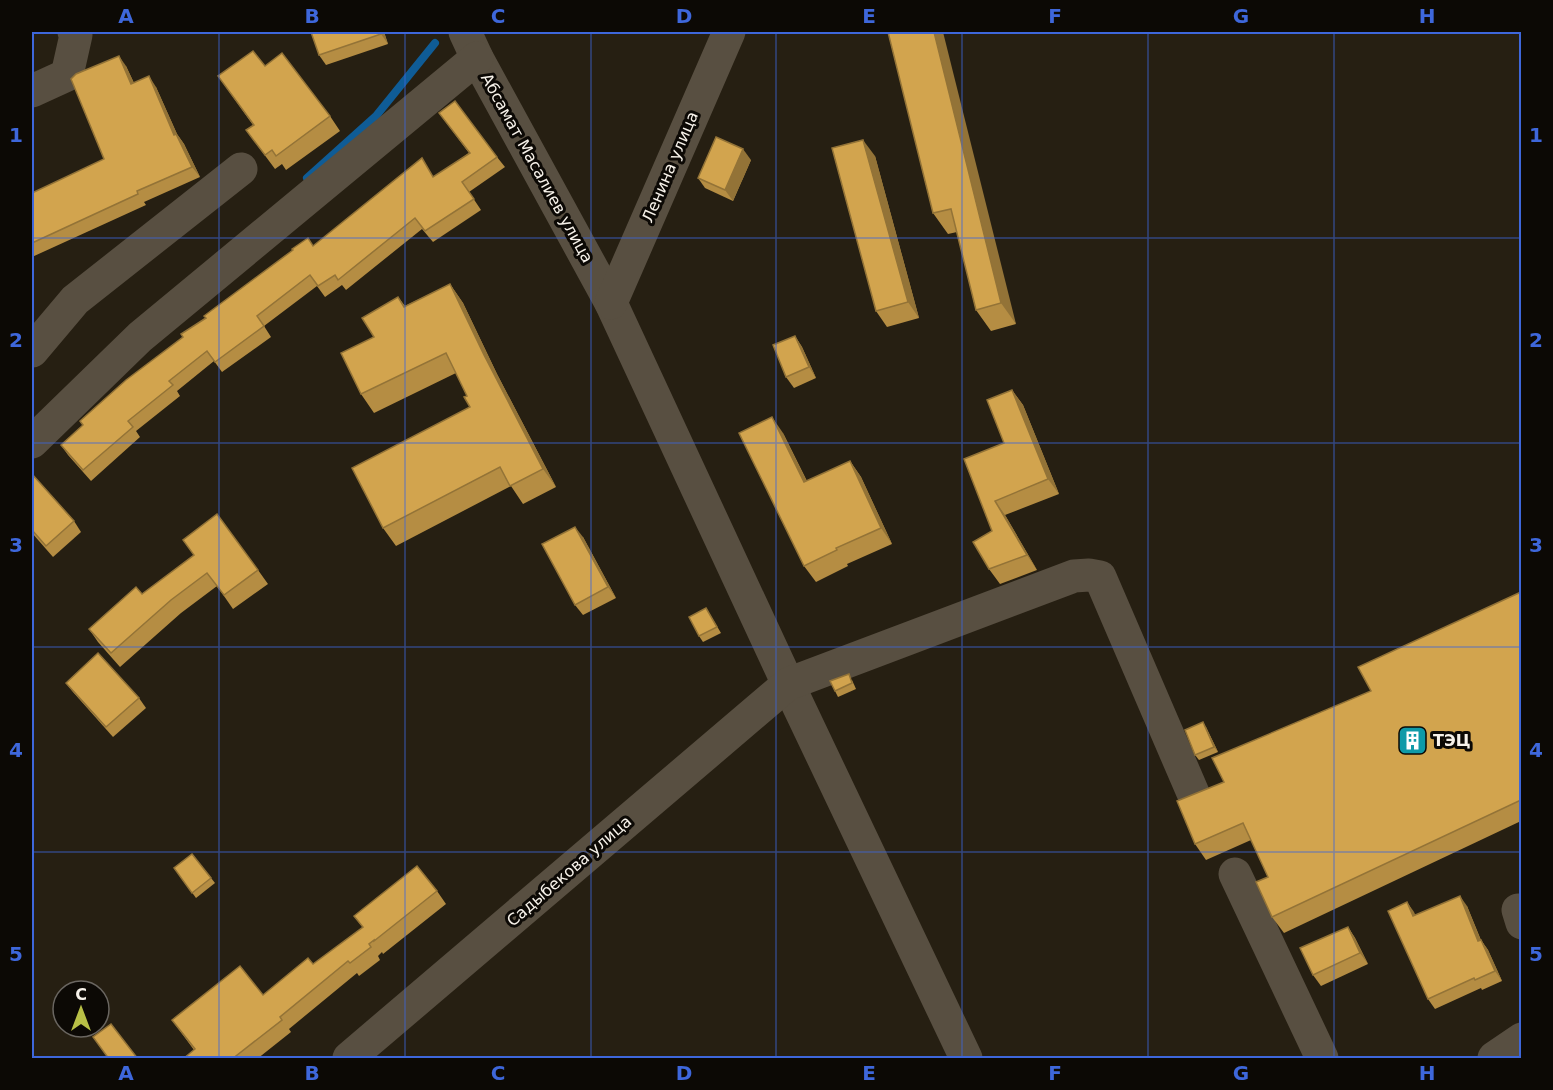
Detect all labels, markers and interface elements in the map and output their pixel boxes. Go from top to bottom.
text: A [118,4,134,28]
text: B [304,4,320,28]
text: C [491,4,505,28]
text: D [676,4,692,28]
text: E [862,4,876,28]
text: F [1048,4,1062,28]
text: G [1233,4,1249,28]
text: H [1419,4,1435,28]
street label: Абсамат Масалиев улица [477,70,597,266]
street label: Ленина улица [638,109,702,225]
text: 1 [9,123,23,147]
text: 1 [1529,123,1543,147]
text: 2 [9,328,23,352]
text: 2 [1529,328,1543,352]
text: 3 [9,533,23,557]
text: 3 [1529,533,1543,557]
building icon: ТЭЦ [1396,724,1428,756]
place label: ТЭЦ [1433,731,1471,750]
text: 4 [9,738,23,762]
text: 4 [1529,738,1543,762]
street label: Садыбекова улица [503,812,635,930]
text: 5 [9,942,23,966]
text: 5 [1529,942,1543,966]
north arrow [51,979,111,1039]
text: С [75,985,87,1004]
text: A [118,1061,134,1085]
text: B [304,1061,320,1085]
text: C [491,1061,505,1085]
text: D [676,1061,692,1085]
text: E [862,1061,876,1085]
text: F [1048,1061,1062,1085]
text: G [1233,1061,1249,1085]
text: H [1419,1061,1435,1085]

